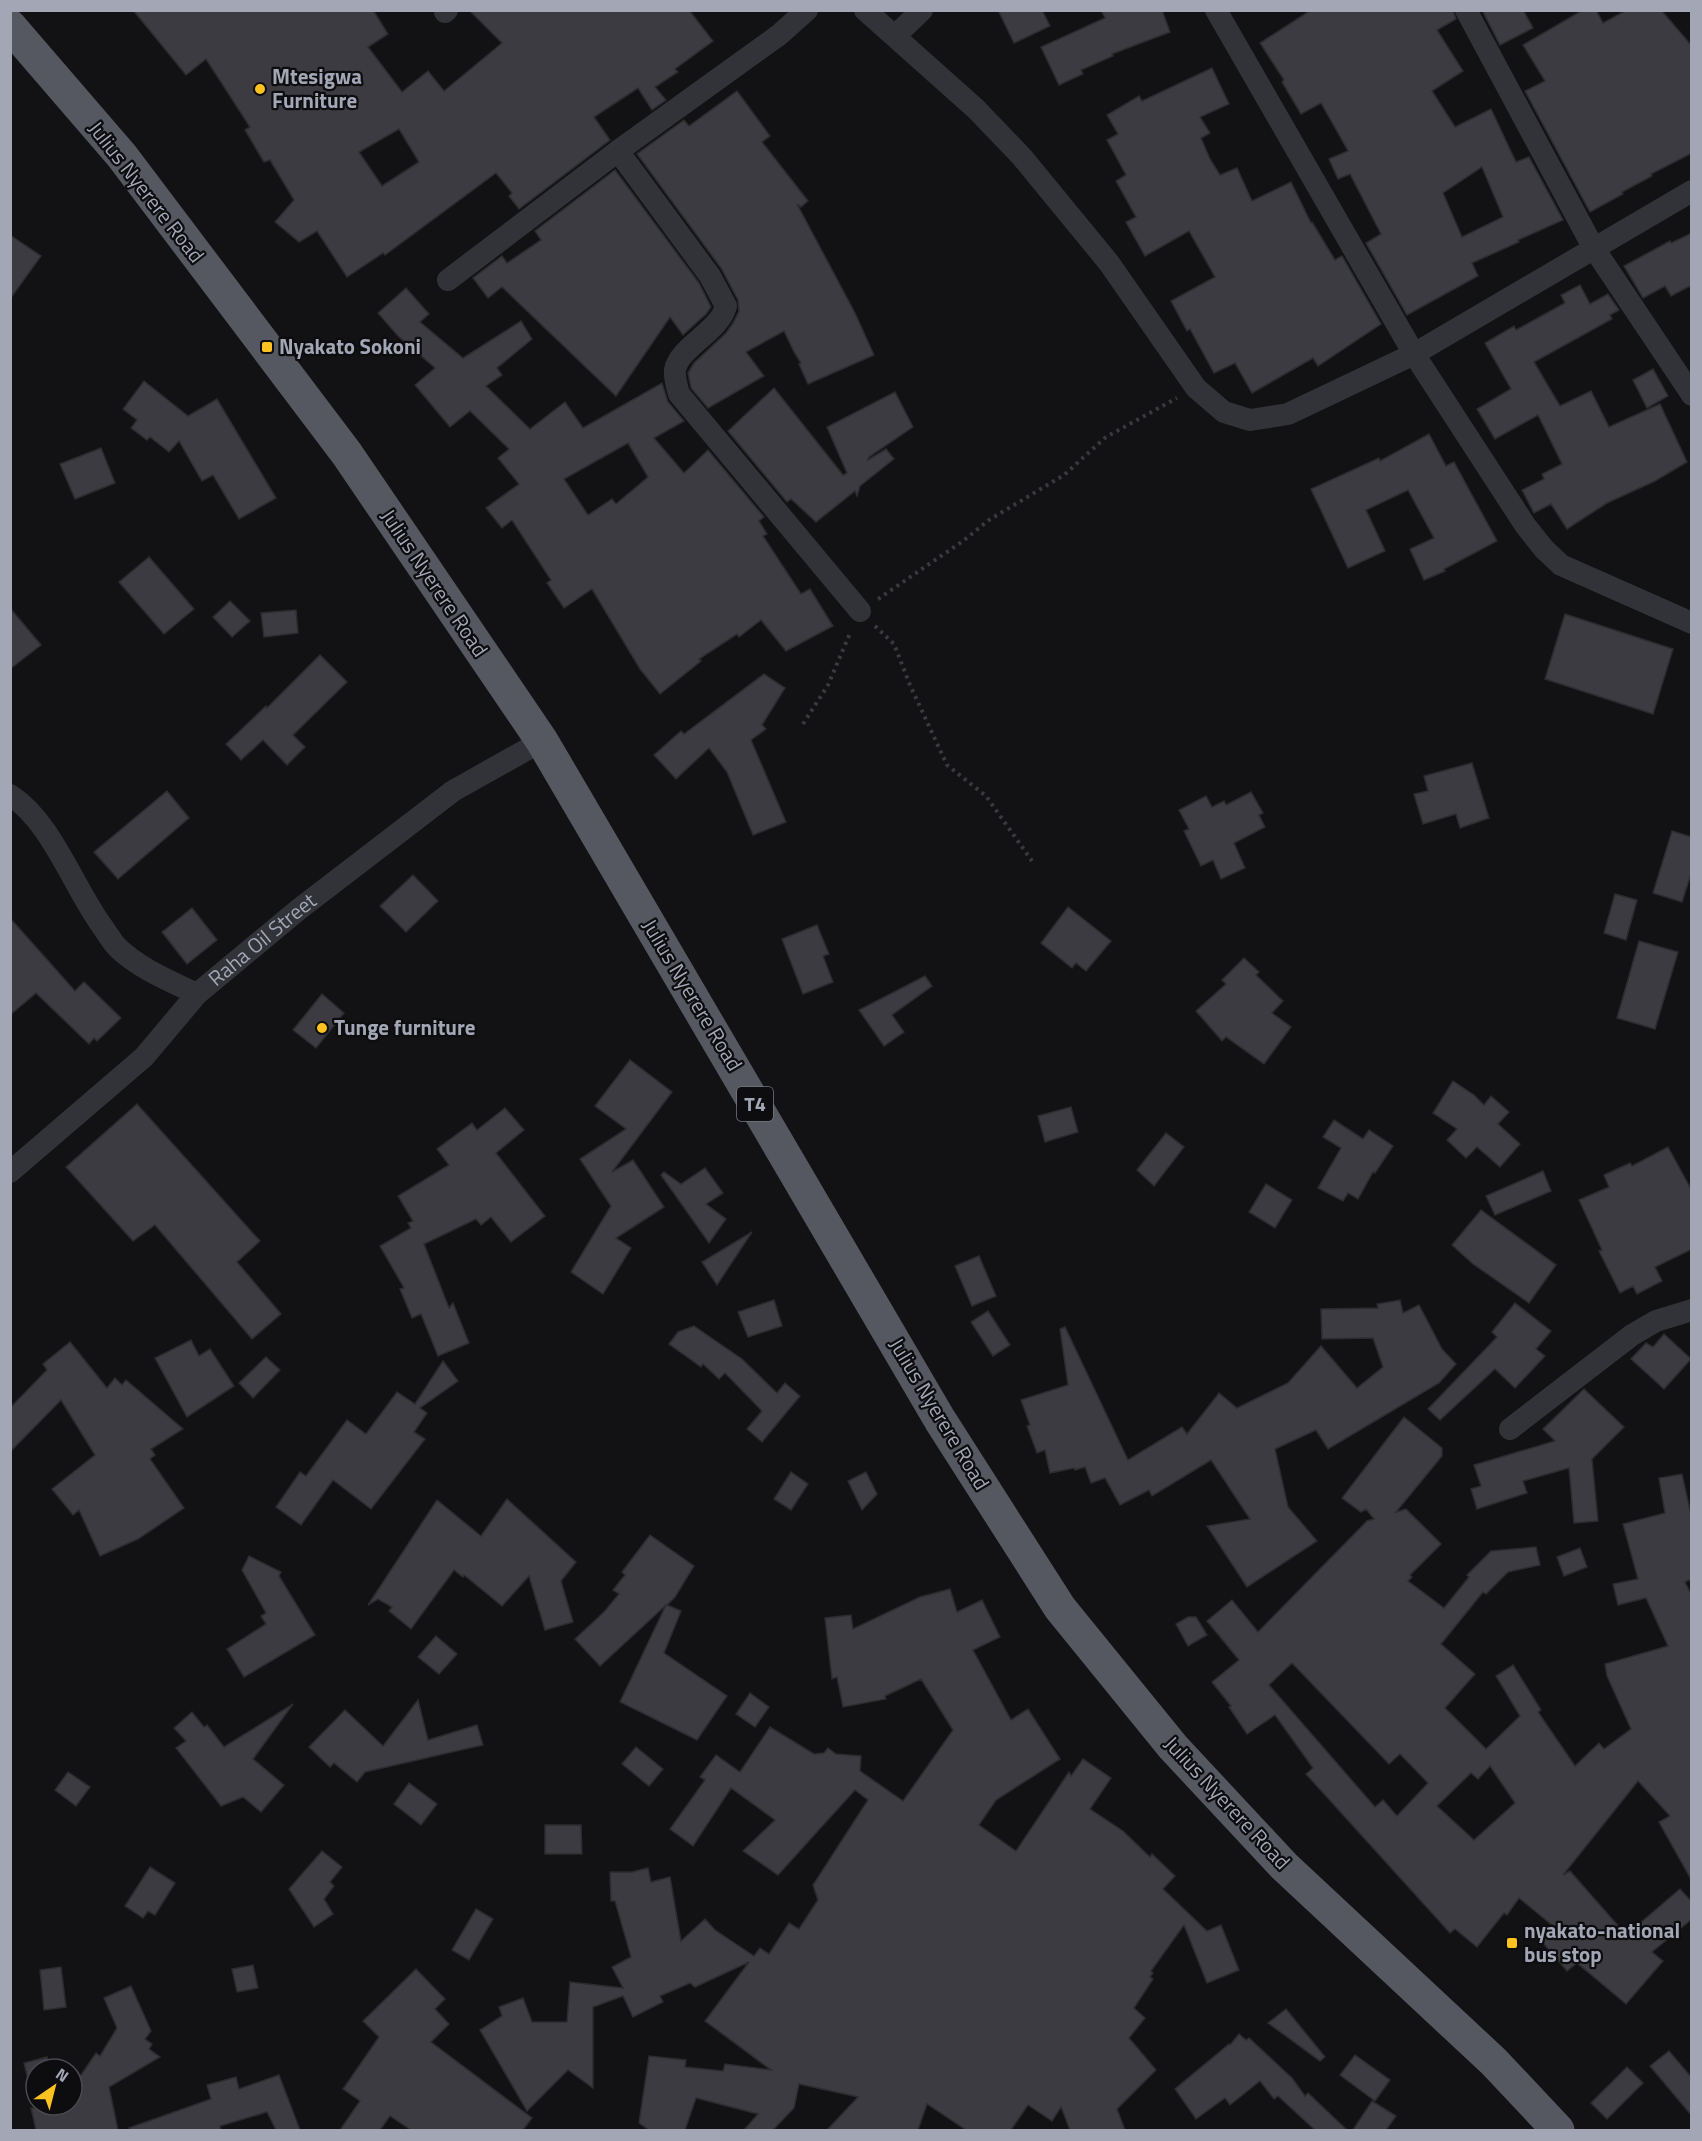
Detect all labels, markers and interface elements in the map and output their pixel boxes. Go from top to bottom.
place label: Mtesigwa Furniture [272,60,362,116]
marker: Mtesigwa Furniture [253,82,267,96]
street label: Julius Nyerere Road [81,114,212,269]
place label: Nyakato Sokoni [279,330,421,362]
marker: Nyakato Sokoni [260,340,274,354]
street label: Julius Nyerere Road [373,502,496,663]
street label: Raha Oil Street [201,884,323,993]
street label: Julius Nyerere Road [635,912,751,1077]
place label: Tunge furniture [334,1011,475,1043]
marker: Tunge furniture [315,1021,329,1035]
road number: T4 [737,1087,773,1121]
street label: Julius Nyerere Road [882,1331,998,1496]
street label: Julius Nyerere Road [1157,1728,1298,1876]
place label: nyakato-national bus stop [1524,1914,1680,1970]
marker: nyakato-national bus stop [1505,1936,1519,1950]
north arrow [24,2057,84,2117]
text: N [51,2062,74,2088]

